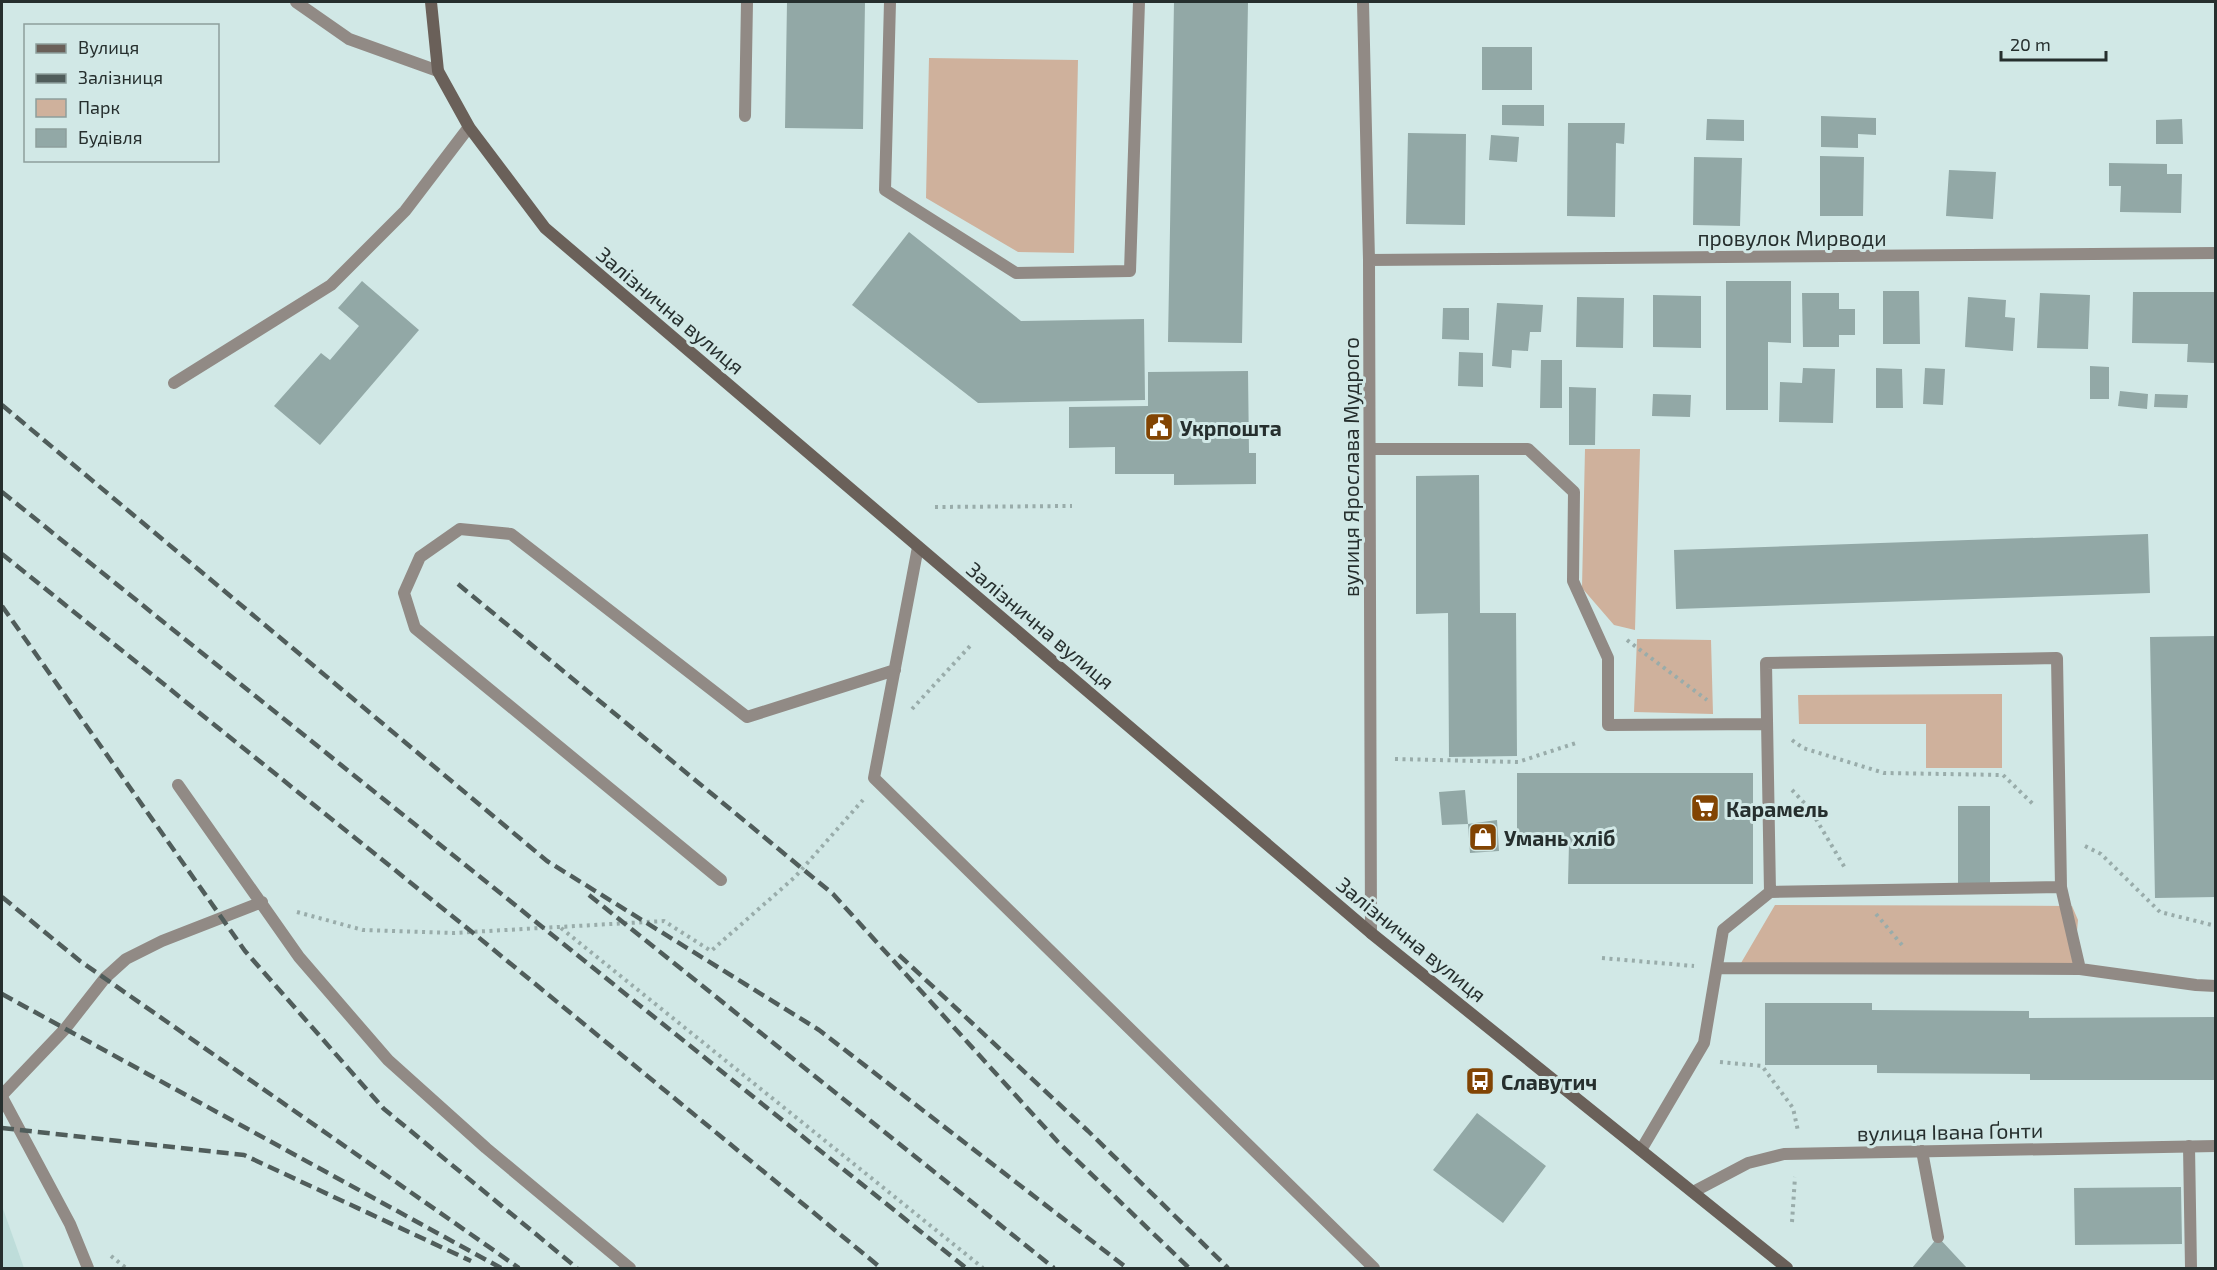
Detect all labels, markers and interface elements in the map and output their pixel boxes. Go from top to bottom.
legend [24,24,219,162]
scale bar [2001,24,2106,62]
text: 20 m [2010,33,2051,55]
text: Вулиця [78,36,139,58]
text: Залізниця [78,66,163,88]
text: Парк [78,96,120,118]
text: Будівля [78,126,142,148]
street label: провулок Мирводи [1698,225,1886,251]
street label: Залізнична вулиця [592,241,750,380]
street label: вулиця Ярослава Мудрого [1338,337,1364,597]
public building icon: Укрпошта [1143,411,1175,443]
place label: Укрпошта [1180,415,1282,440]
street label: Залізнична вулиця [962,556,1120,695]
supermarket icon: Карамель [1689,792,1721,824]
place label: Карамель [1726,796,1828,821]
shop icon: Умань хліб [1467,821,1499,853]
place label: Умань хліб [1504,825,1616,850]
street label: Залізнична вулиця [1332,871,1492,1008]
bus stop icon: Славутич [1464,1065,1496,1097]
place label: Славутич [1501,1069,1597,1094]
street label: вулиця Івана Ґонти [1857,1117,2043,1146]

